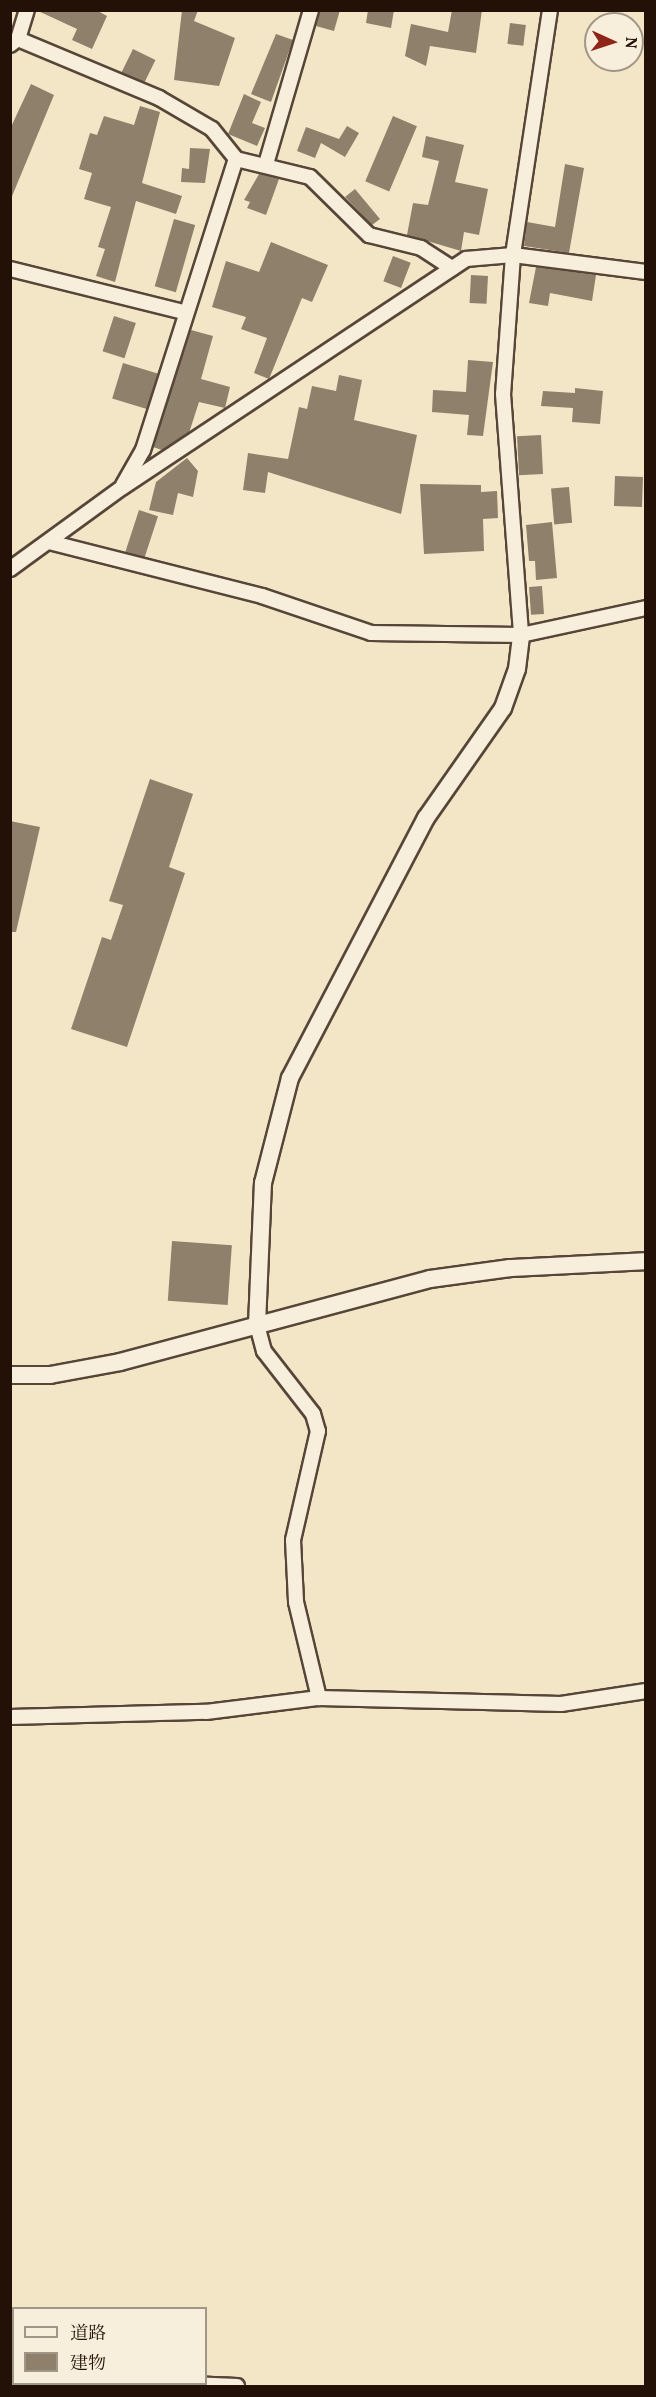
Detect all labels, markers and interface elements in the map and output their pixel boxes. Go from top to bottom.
north arrow [584,12,644,72]
text: N [619,36,641,49]
legend [12,2307,207,2385]
text: 道路 [70,2322,106,2347]
text: 建物 [70,2352,106,2377]

